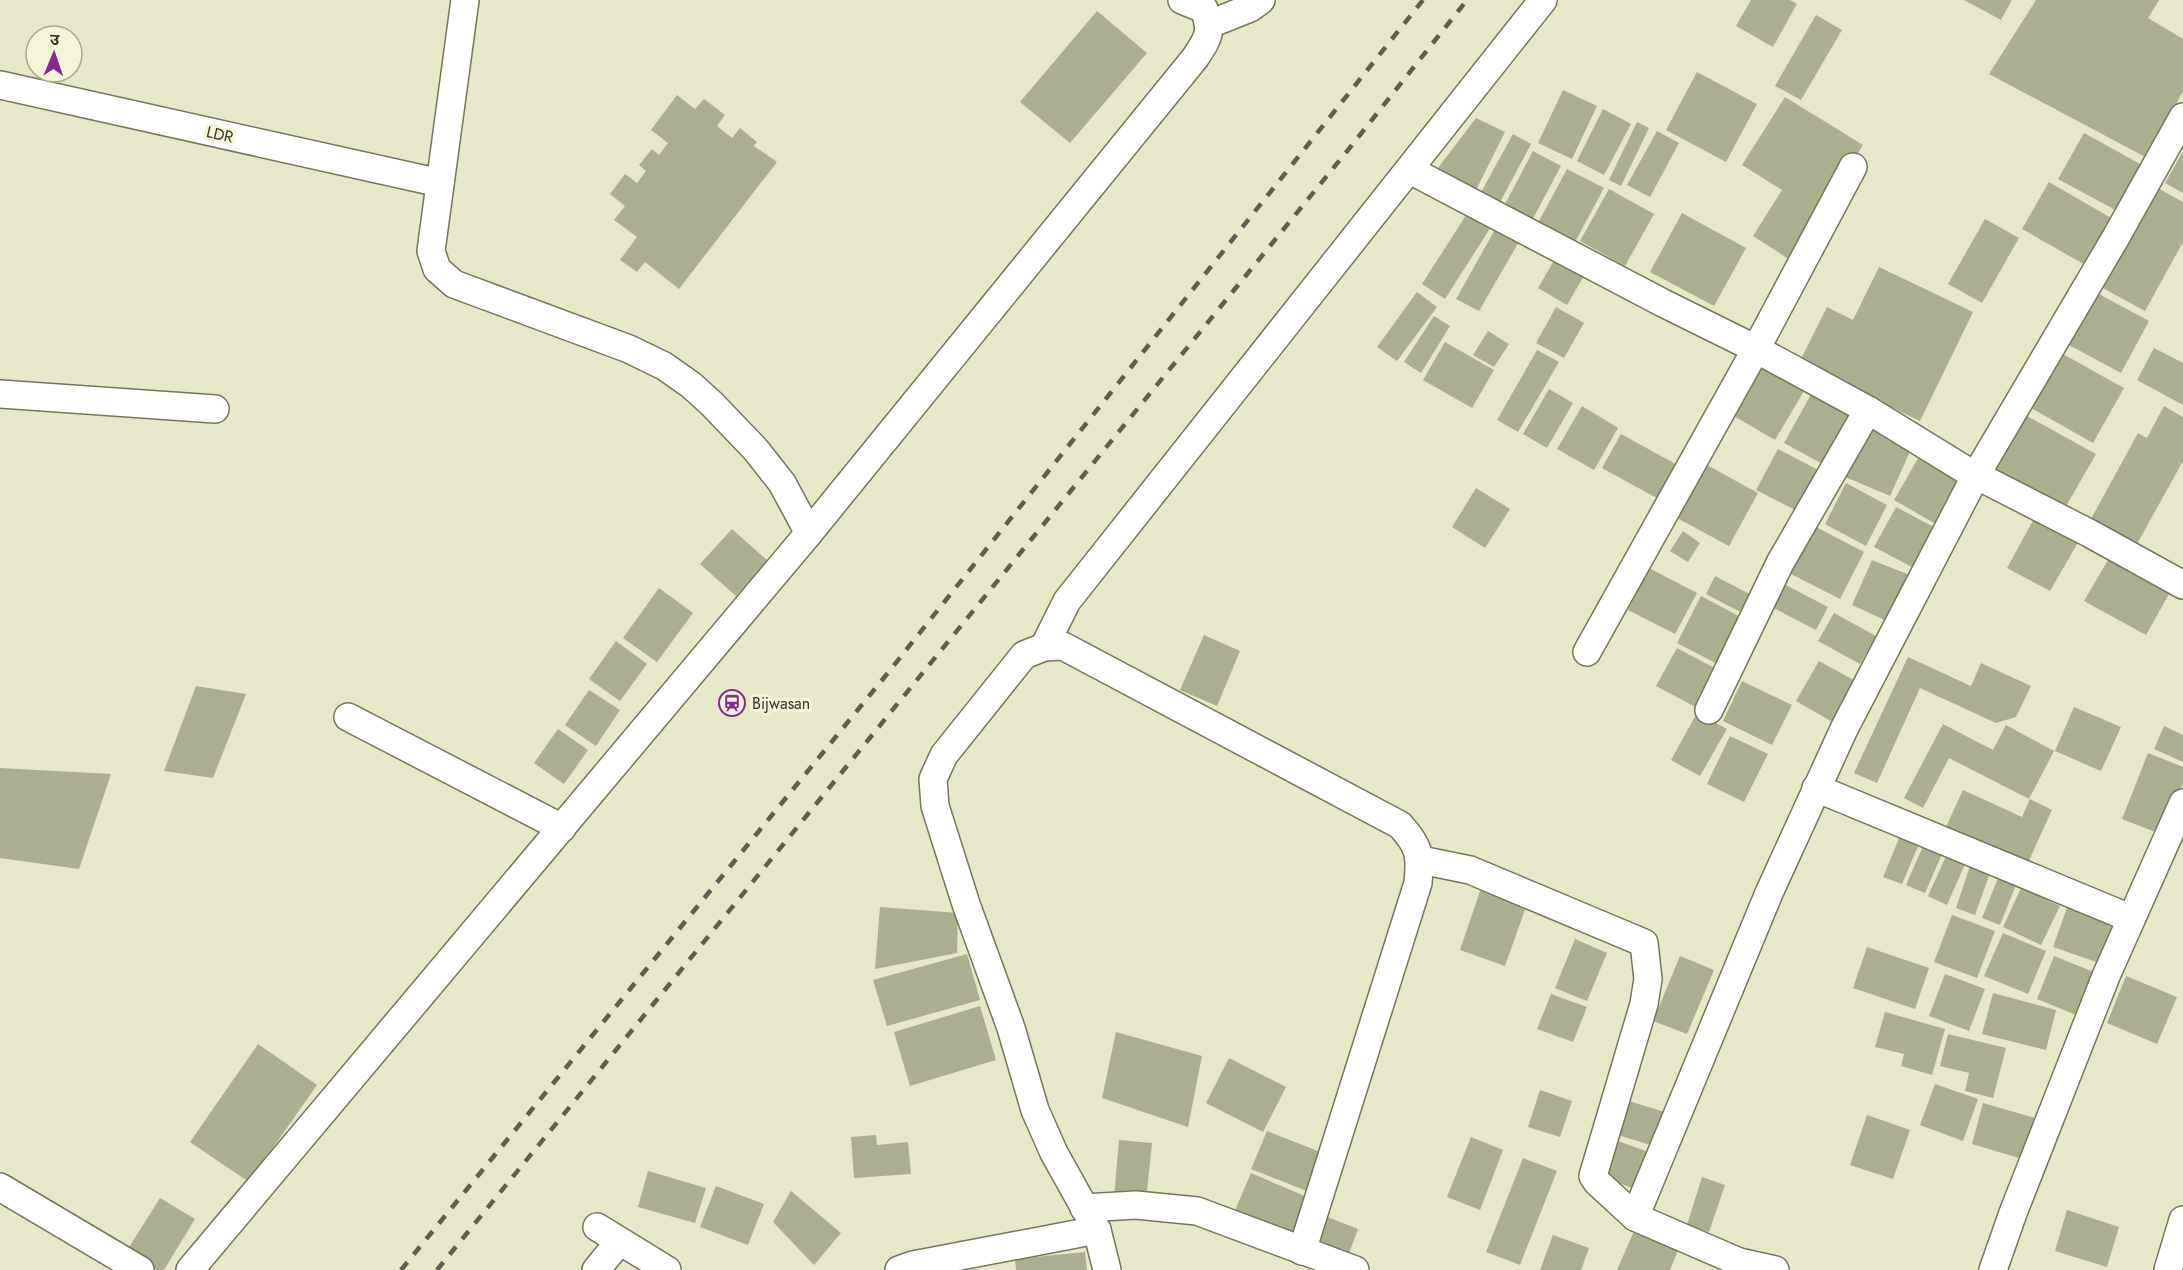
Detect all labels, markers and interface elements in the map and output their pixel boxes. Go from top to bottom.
north arrow [24,24,84,84]
text: उ [49,28,60,51]
street label: LDR [204,120,236,149]
station icon: Bijwasan [717,688,747,718]
place label: Bijwasan [752,692,810,715]

